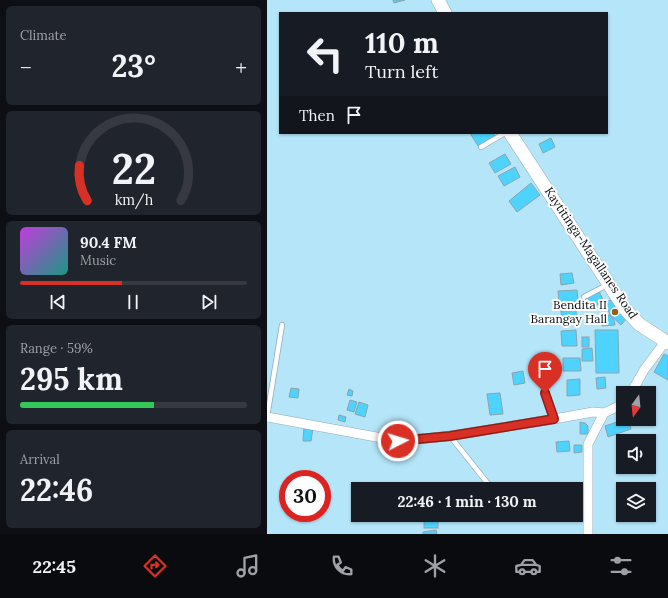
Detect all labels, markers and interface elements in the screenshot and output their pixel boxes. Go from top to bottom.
text: 110 m [365,25,439,61]
text: Climate [20,27,67,44]
icon: left [299,28,351,80]
text: 23° [111,47,156,85]
text: − [20,53,32,81]
text: + [235,53,247,81]
text: Turn left [365,60,438,83]
icon: arrive [343,104,365,126]
text: Then [299,106,335,125]
text: 22 [111,141,156,194]
street label: Kaytitinga-Magallanes Road [542,184,641,321]
text: km/h [114,190,153,209]
text: 90.4 FM [80,233,137,252]
text: Music [80,252,116,269]
icon: previous [47,291,69,313]
icon: pause [122,291,144,313]
icon: next [198,291,220,313]
place label: Bendita II Barangay Hall [531,297,607,326]
marker: Bendita II Barangay Hall [610,307,620,317]
text: Range · 59% [20,340,93,357]
pin [528,352,562,393]
icon: arrive [534,358,556,380]
text: 295 km [20,360,123,398]
north arrow [616,386,656,426]
map controls [616,386,656,522]
position arrow [377,420,419,462]
button: sound [616,434,656,474]
text: Arrival [20,451,60,468]
speed limit sign: 30 [279,470,331,522]
text: 22:46 [20,471,93,509]
button: layers [616,482,656,522]
text: 22:46 · 1 min · 130 m [397,492,537,511]
icon: directions [141,552,169,580]
icon: music [234,552,262,580]
icon: phone [328,552,356,580]
icon: climate [421,552,449,580]
icon: car [514,552,542,580]
icon: filters [607,552,635,580]
text: 22:45 [33,555,76,578]

